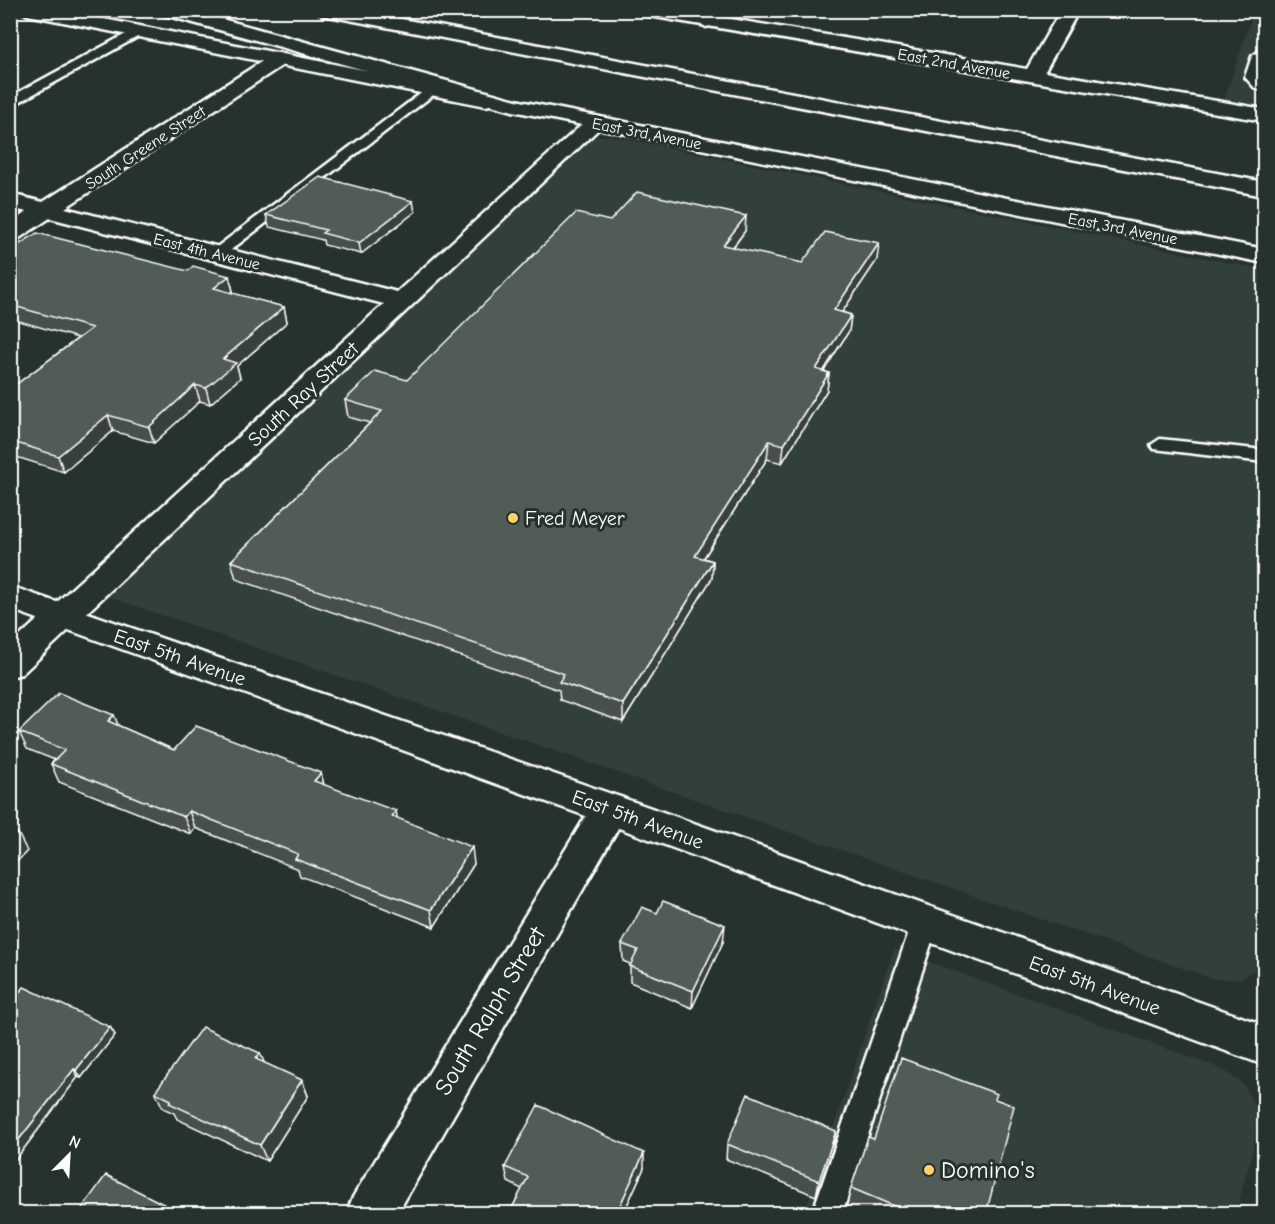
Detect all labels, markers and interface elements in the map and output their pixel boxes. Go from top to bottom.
street label: East 2nd Avenue [896,45,1012,83]
street label: South Greene Street [82,102,209,193]
street label: East 3rd Avenue [591,115,703,153]
street label: East 3rd Avenue [1067,210,1179,248]
street label: East 4th Avenue [151,230,262,274]
street label: South Ray Street [243,336,364,451]
place label: Fred Meyer [525,507,625,530]
marker: Fred Meyer [506,511,520,525]
street label: East 5th Avenue [111,624,249,691]
street label: East 5th Avenue [569,785,707,854]
street label: South Ralph Street [429,921,552,1100]
street label: East 5th Avenue [1026,951,1164,1020]
north arrow [39,1125,99,1185]
text: N [66,1132,83,1153]
place label: Domino's [941,1156,1035,1184]
marker: Domino's [922,1163,936,1177]

